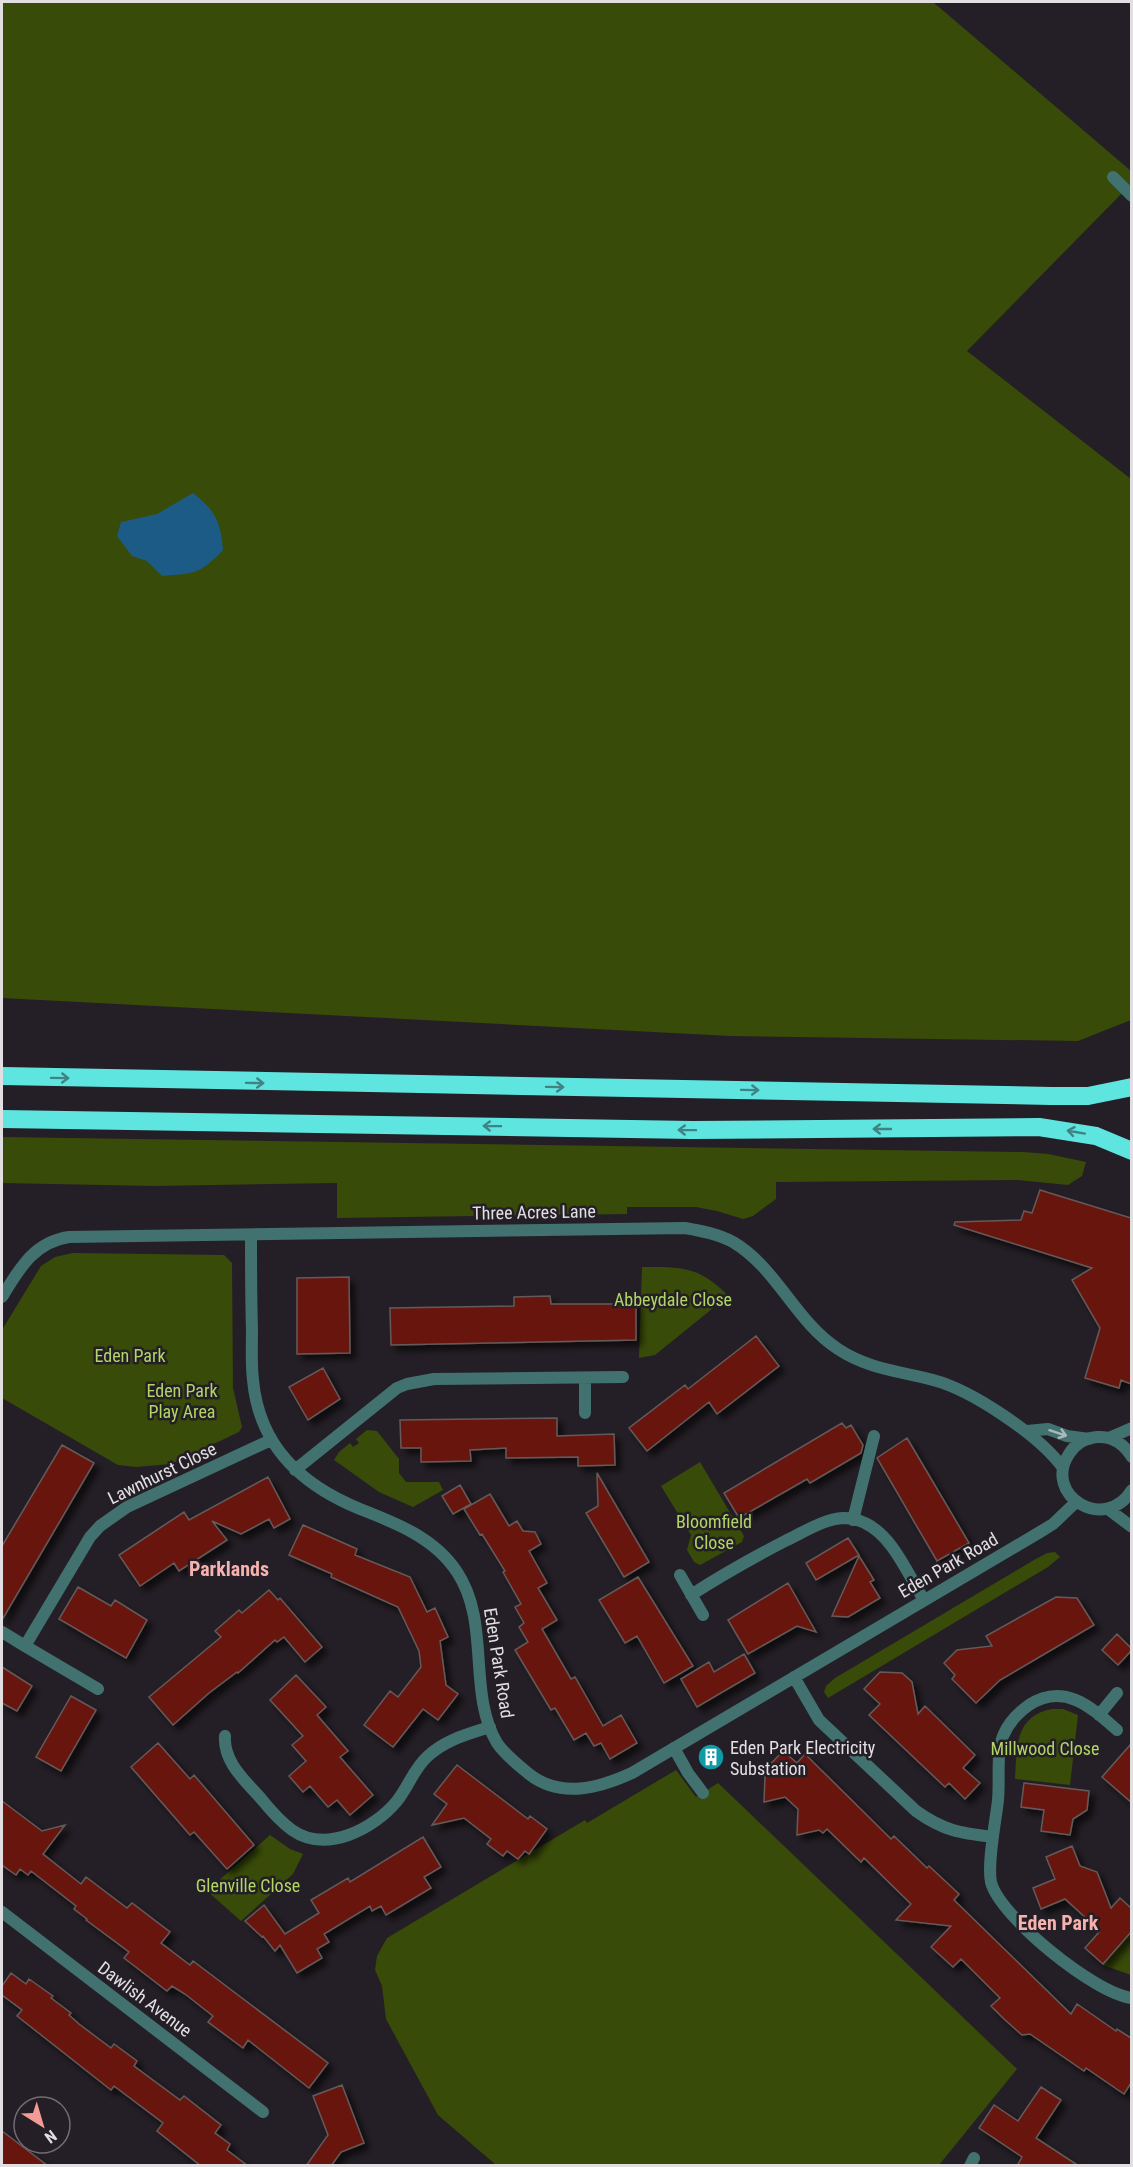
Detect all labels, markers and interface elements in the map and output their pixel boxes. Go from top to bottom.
one-way arrow [49,1072,69,1084]
one-way arrow [244,1077,264,1089]
one-way arrow [544,1081,564,1092]
one-way arrow [739,1084,759,1096]
one-way arrow [482,1120,502,1132]
one-way arrow [872,1123,892,1135]
one-way arrow [677,1124,697,1136]
one-way arrow [1067,1126,1087,1137]
street label: Three Acres Lane [472,1200,596,1224]
park label: Abbeydale Close [614,1289,732,1310]
park label: Eden Park [94,1345,166,1366]
park label: Eden Park Play Area [146,1380,218,1422]
one-way arrow [1048,1428,1067,1439]
street label: Lawnhurst Close [104,1438,220,1508]
park label: Bloomfield Close [676,1511,752,1553]
street label: Eden Park Road [895,1528,1001,1602]
district label: Parklands [189,1557,269,1581]
street label: Eden Park Road [480,1606,518,1720]
place label: Eden Park Electricity Substation [730,1737,876,1779]
park label: Millwood Close [991,1738,1099,1759]
building icon: Eden Park Electricity Substation [696,1742,726,1772]
park label: Glenville Close [196,1875,300,1896]
district label: Eden Park [1018,1911,1099,1935]
street label: Dawlish Avenue [94,1957,196,2041]
north arrow [12,2095,72,2155]
text: N [41,2126,60,2147]

